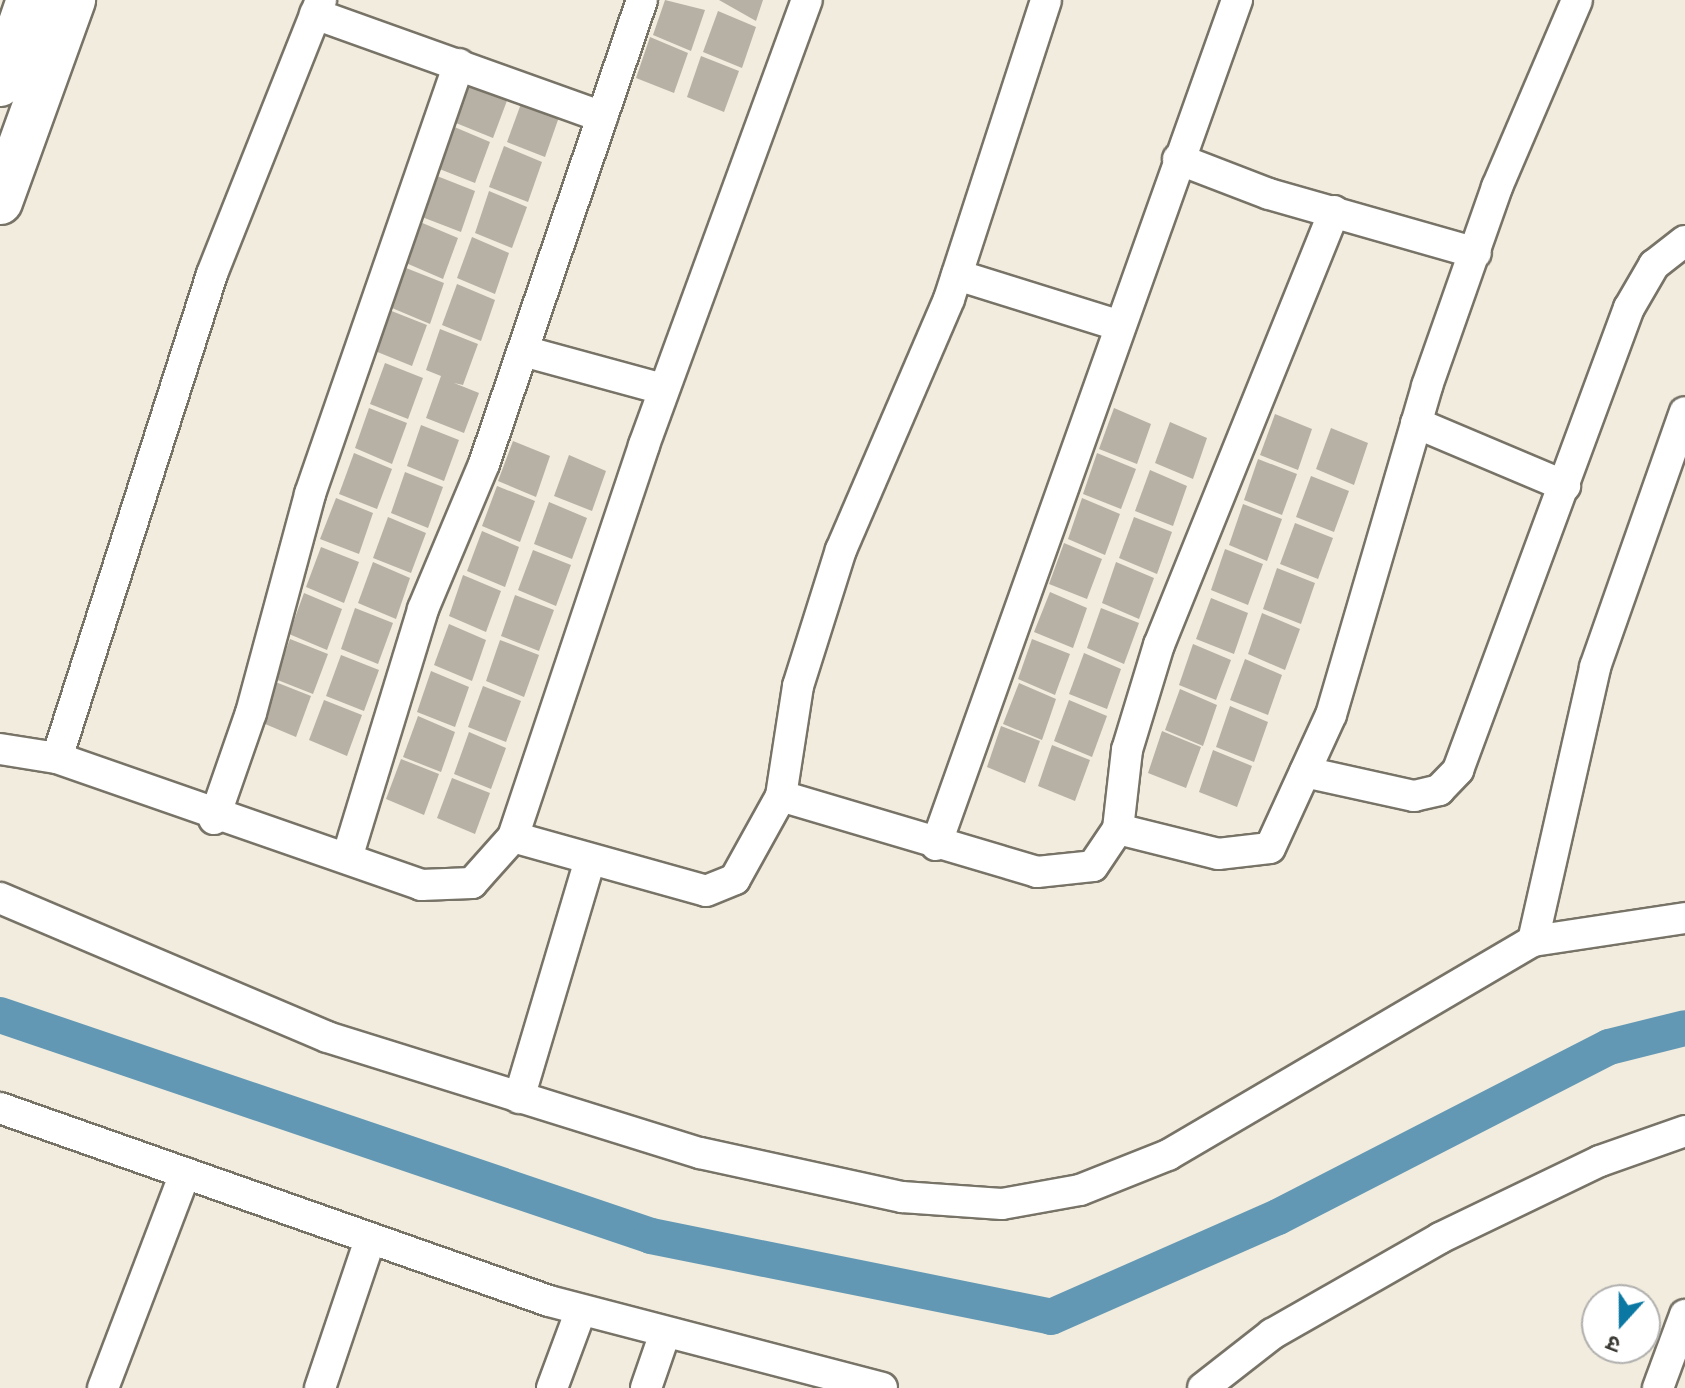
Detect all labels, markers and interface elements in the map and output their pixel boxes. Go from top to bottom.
north arrow [1581,1284,1661,1364]
text: उ [1602,1330,1624,1360]

